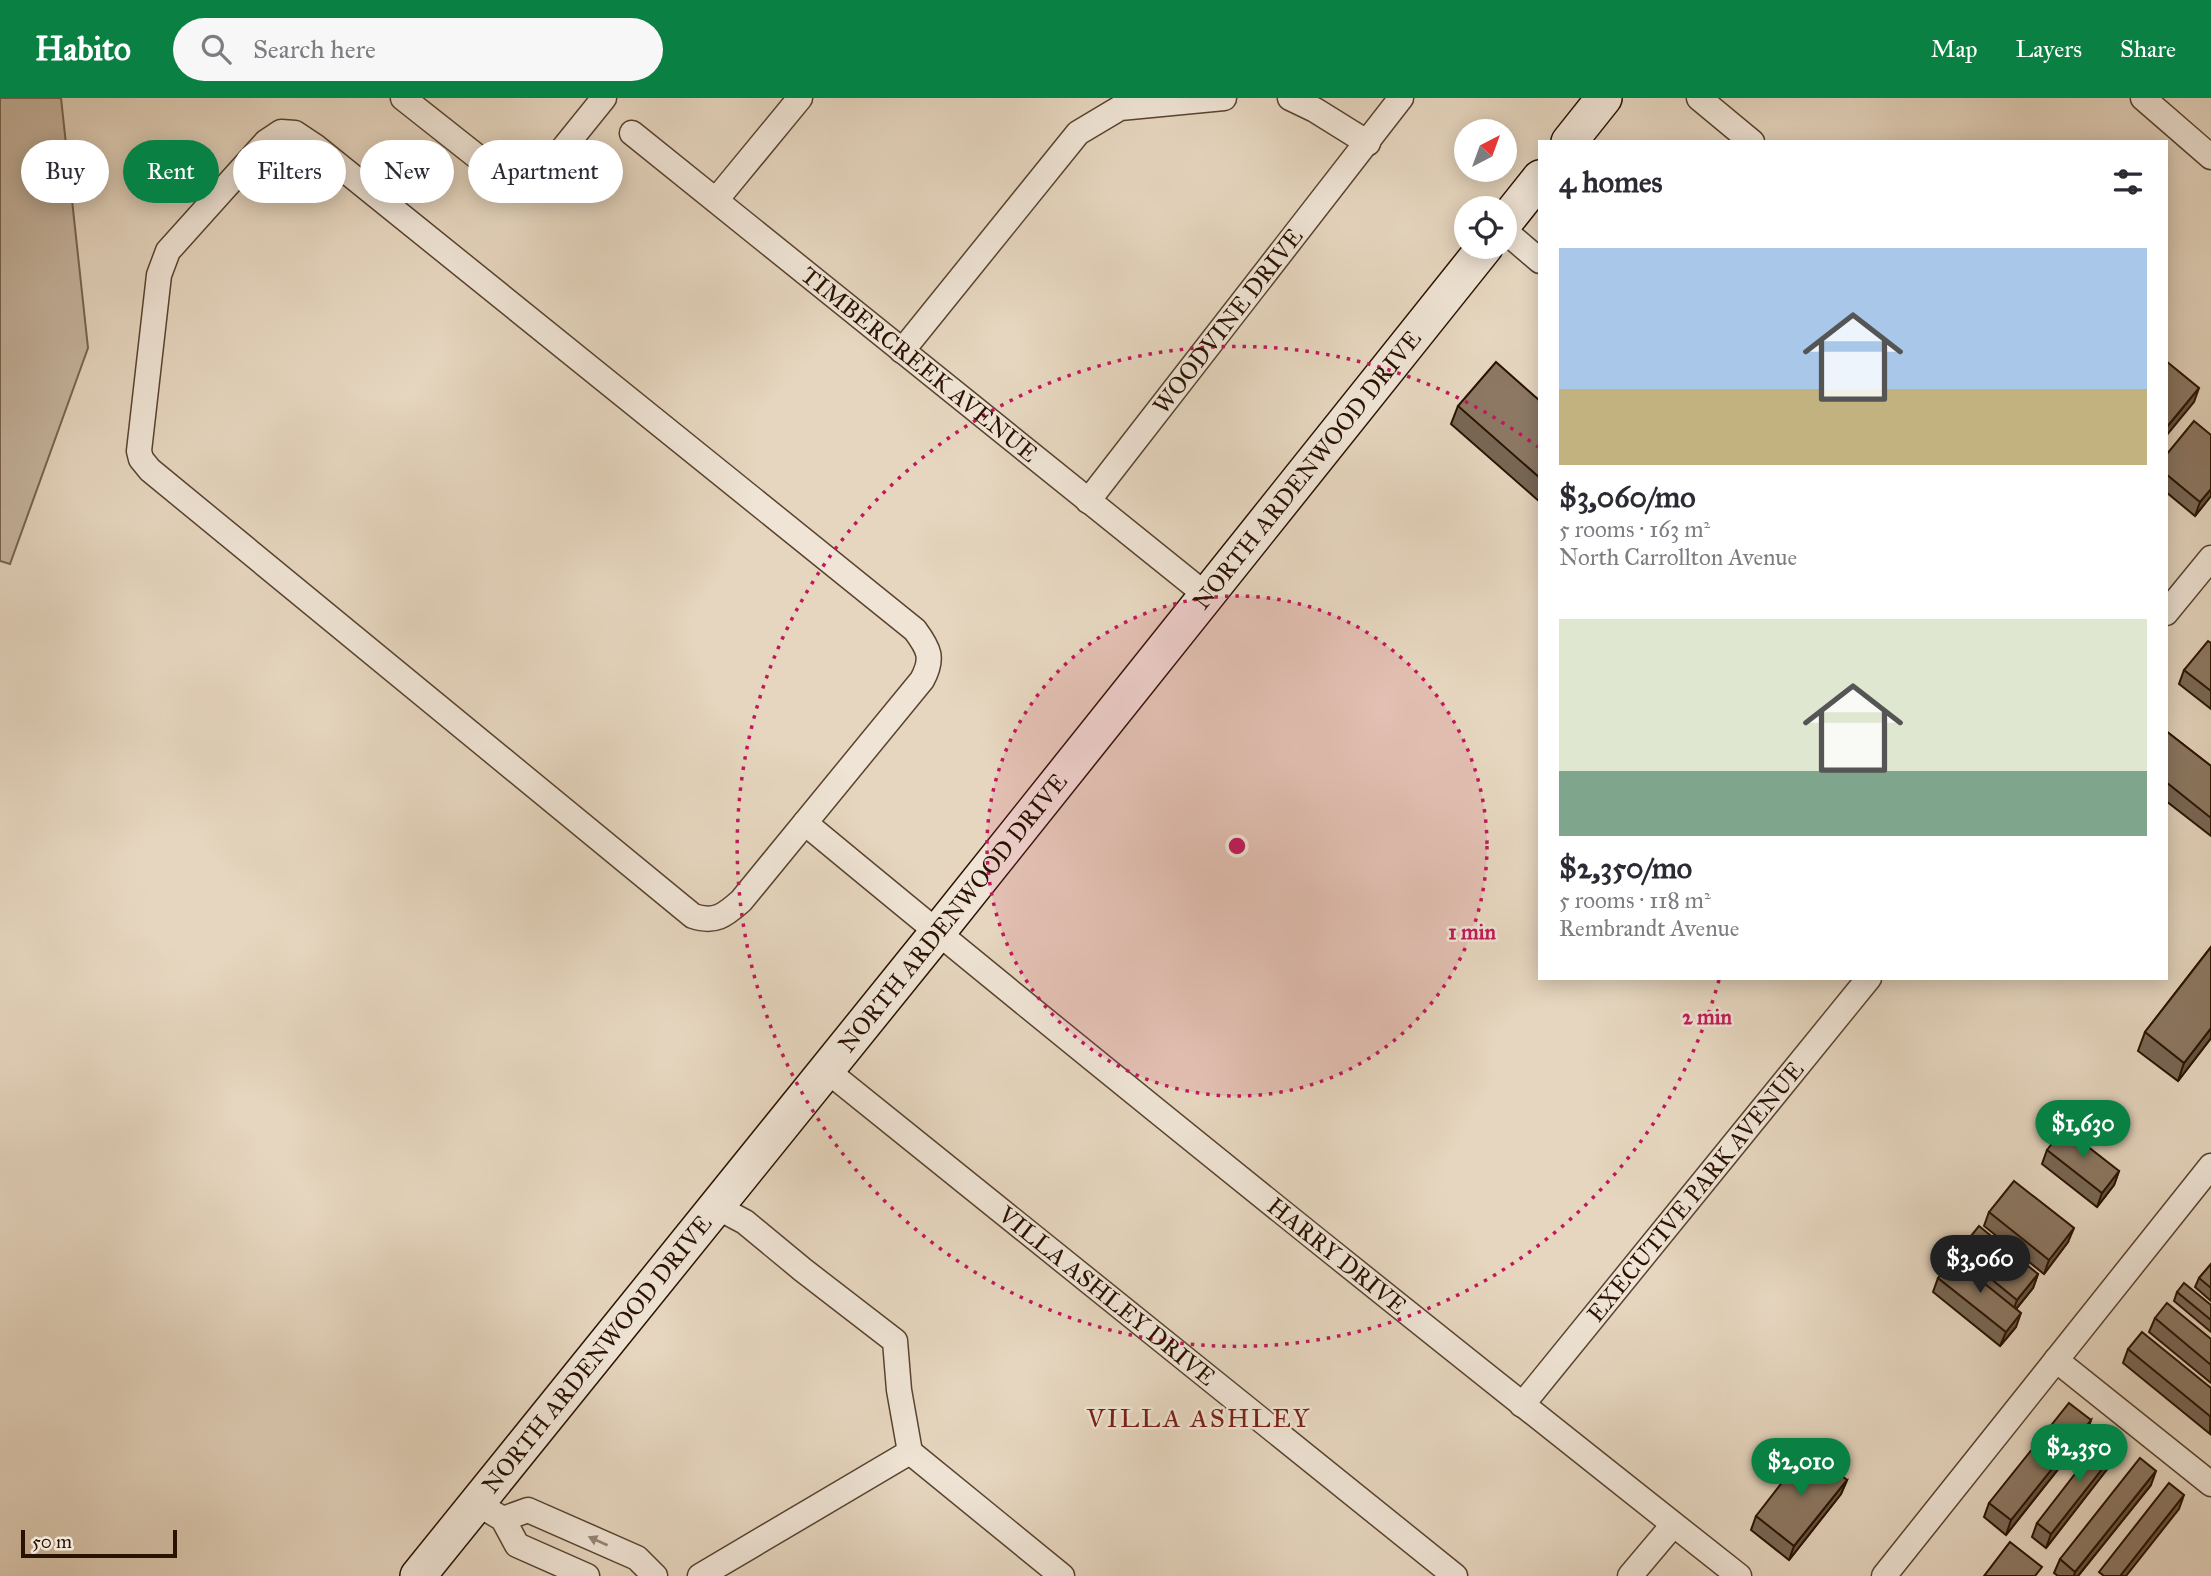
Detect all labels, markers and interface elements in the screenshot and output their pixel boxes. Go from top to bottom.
search box [173,18,663,81]
text: Habito [35,29,131,69]
icon: search [197,30,235,68]
text: Search here [253,33,376,65]
text: Map [1931,34,1978,64]
text: Layers [2016,34,2082,64]
text: Share [2120,34,2176,64]
north arrow [1454,119,1517,182]
map controls [1454,119,1517,259]
chip: Buy [21,140,109,203]
chip: Rent [123,140,219,203]
chip: Filters [233,140,346,203]
chip: New [360,140,454,203]
chip: Apartment [468,140,623,203]
icon: filters [2109,163,2147,201]
text: 4 homes [1559,164,1663,200]
button: locate [1454,196,1517,259]
street label: WOODVINE DRIVE [1146,222,1309,420]
street label: TIMBERCREEK AVENUE [795,260,1044,469]
icon: home [1790,294,1916,420]
street label: NORTH ARDENWOOD DRIVE [1186,324,1428,616]
text: $3,060/mo [1559,479,1696,515]
text: 5 rooms · 163 m² [1559,515,1710,543]
text: North Carrollton Avenue [1559,543,1797,571]
icon: home [1790,665,1916,791]
street label: NORTH ARDENWOOD DRIVE [832,767,1074,1058]
centre of rings [1225,834,1249,858]
text: $2,350/mo [1559,850,1692,886]
text: 5 rooms · 118 m² [1559,886,1711,914]
text: Rembrandt Avenue [1559,914,1739,942]
text: 1 min [1448,919,1496,945]
text: 2 min [1682,1004,1732,1030]
street label: EXECUTIVE PARK AVENUE [1581,1055,1810,1328]
pin: $1,630 [2026,1100,2140,1160]
text: $1,630 [2051,1109,2115,1137]
street label: HARRY DRIVE [1261,1191,1413,1321]
street label: VILLA ASHLEY DRIVE [992,1199,1222,1392]
street label: NORTH ARDENWOOD DRIVE [476,1209,718,1500]
pin: $3,060 [1923,1236,2037,1295]
text: $3,060 [1946,1244,2014,1272]
district label: VILLA ASHLEY [1086,1402,1311,1434]
pin: $2,350 [2022,1424,2136,1484]
text: $2,350 [2047,1433,2111,1461]
pin: $2,010 [1744,1438,1858,1498]
text: $2,010 [1767,1447,1835,1475]
scale bar [21,1527,177,1559]
text: 50 m [32,1530,72,1553]
one-way arrow [587,1535,608,1546]

